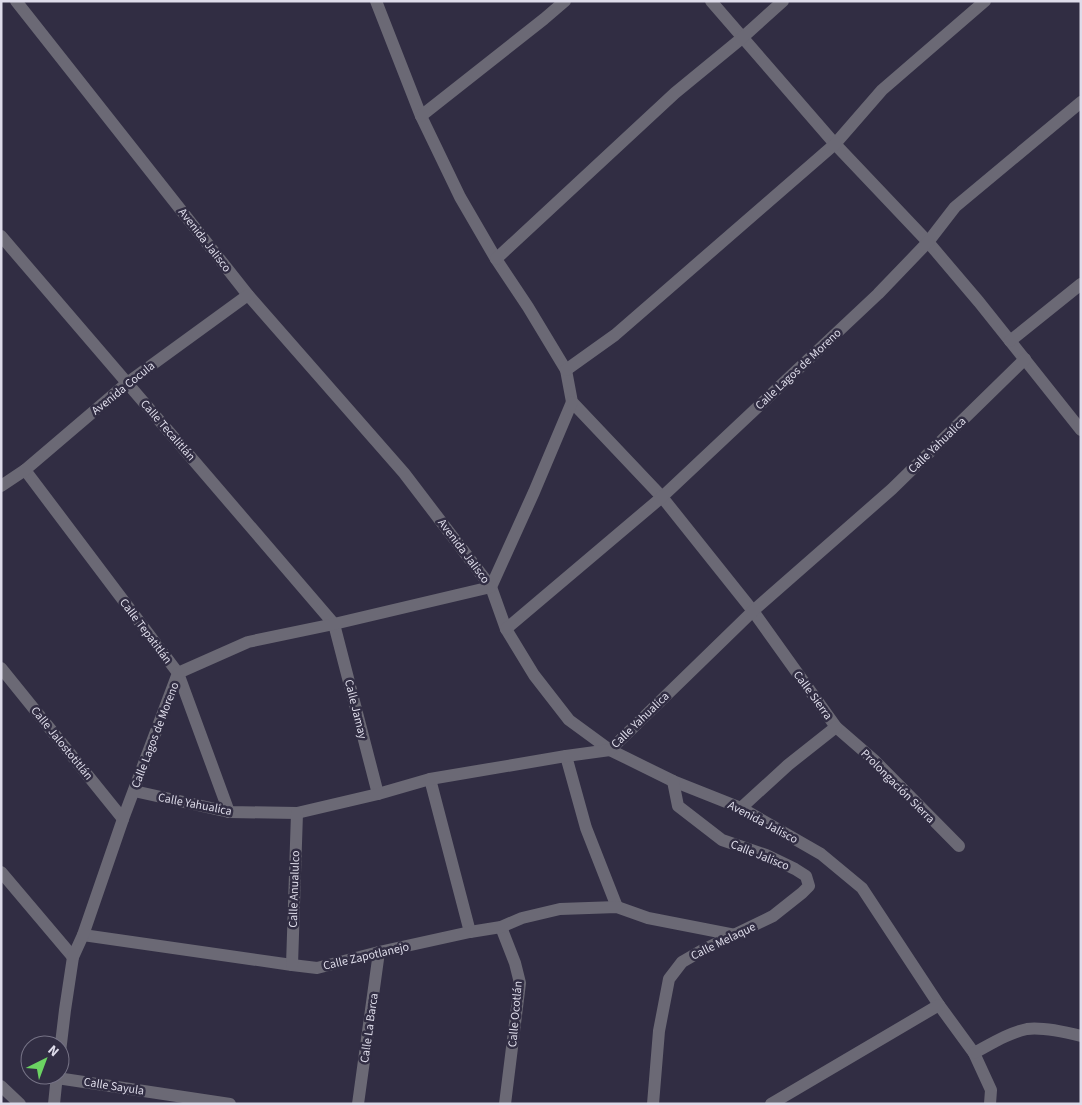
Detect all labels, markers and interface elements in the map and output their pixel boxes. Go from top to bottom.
street label: Avenida Jalisco [174,205,235,276]
street label: Calle Lagos de Moreno [751,325,845,414]
street label: Avenida Cocula [88,358,159,419]
street label: Calle Tecalitlán [136,396,199,465]
street label: Calle Yahualica [905,413,970,477]
street label: Avenida Jalisco [434,515,494,587]
street label: Calle Tepatitlán [115,595,176,668]
street label: Calle Sierra [789,667,836,723]
street label: Calle Jamay [340,678,371,741]
street label: Calle Lagos de Moreno [127,680,184,791]
street label: Calle Yahualica [608,688,673,752]
street label: Calle Jalostotitlán [27,703,97,784]
street label: Prolongación Sierra [857,745,939,827]
street label: Calle Yahualica [157,789,233,820]
street label: Avenida Jalisco [725,797,801,848]
street label: Calle Jalisco [728,836,792,875]
street label: Calle Anualulco [285,850,304,928]
street label: Calle Melaque [688,918,759,964]
street label: Calle Zapotlanejo [321,938,411,975]
street label: Calle Ocotlán [504,980,527,1048]
street label: Calle La Barca [356,992,383,1064]
north arrow [20,1035,70,1085]
text: N [43,1041,63,1062]
street label: Calle Sayula [82,1073,145,1100]

